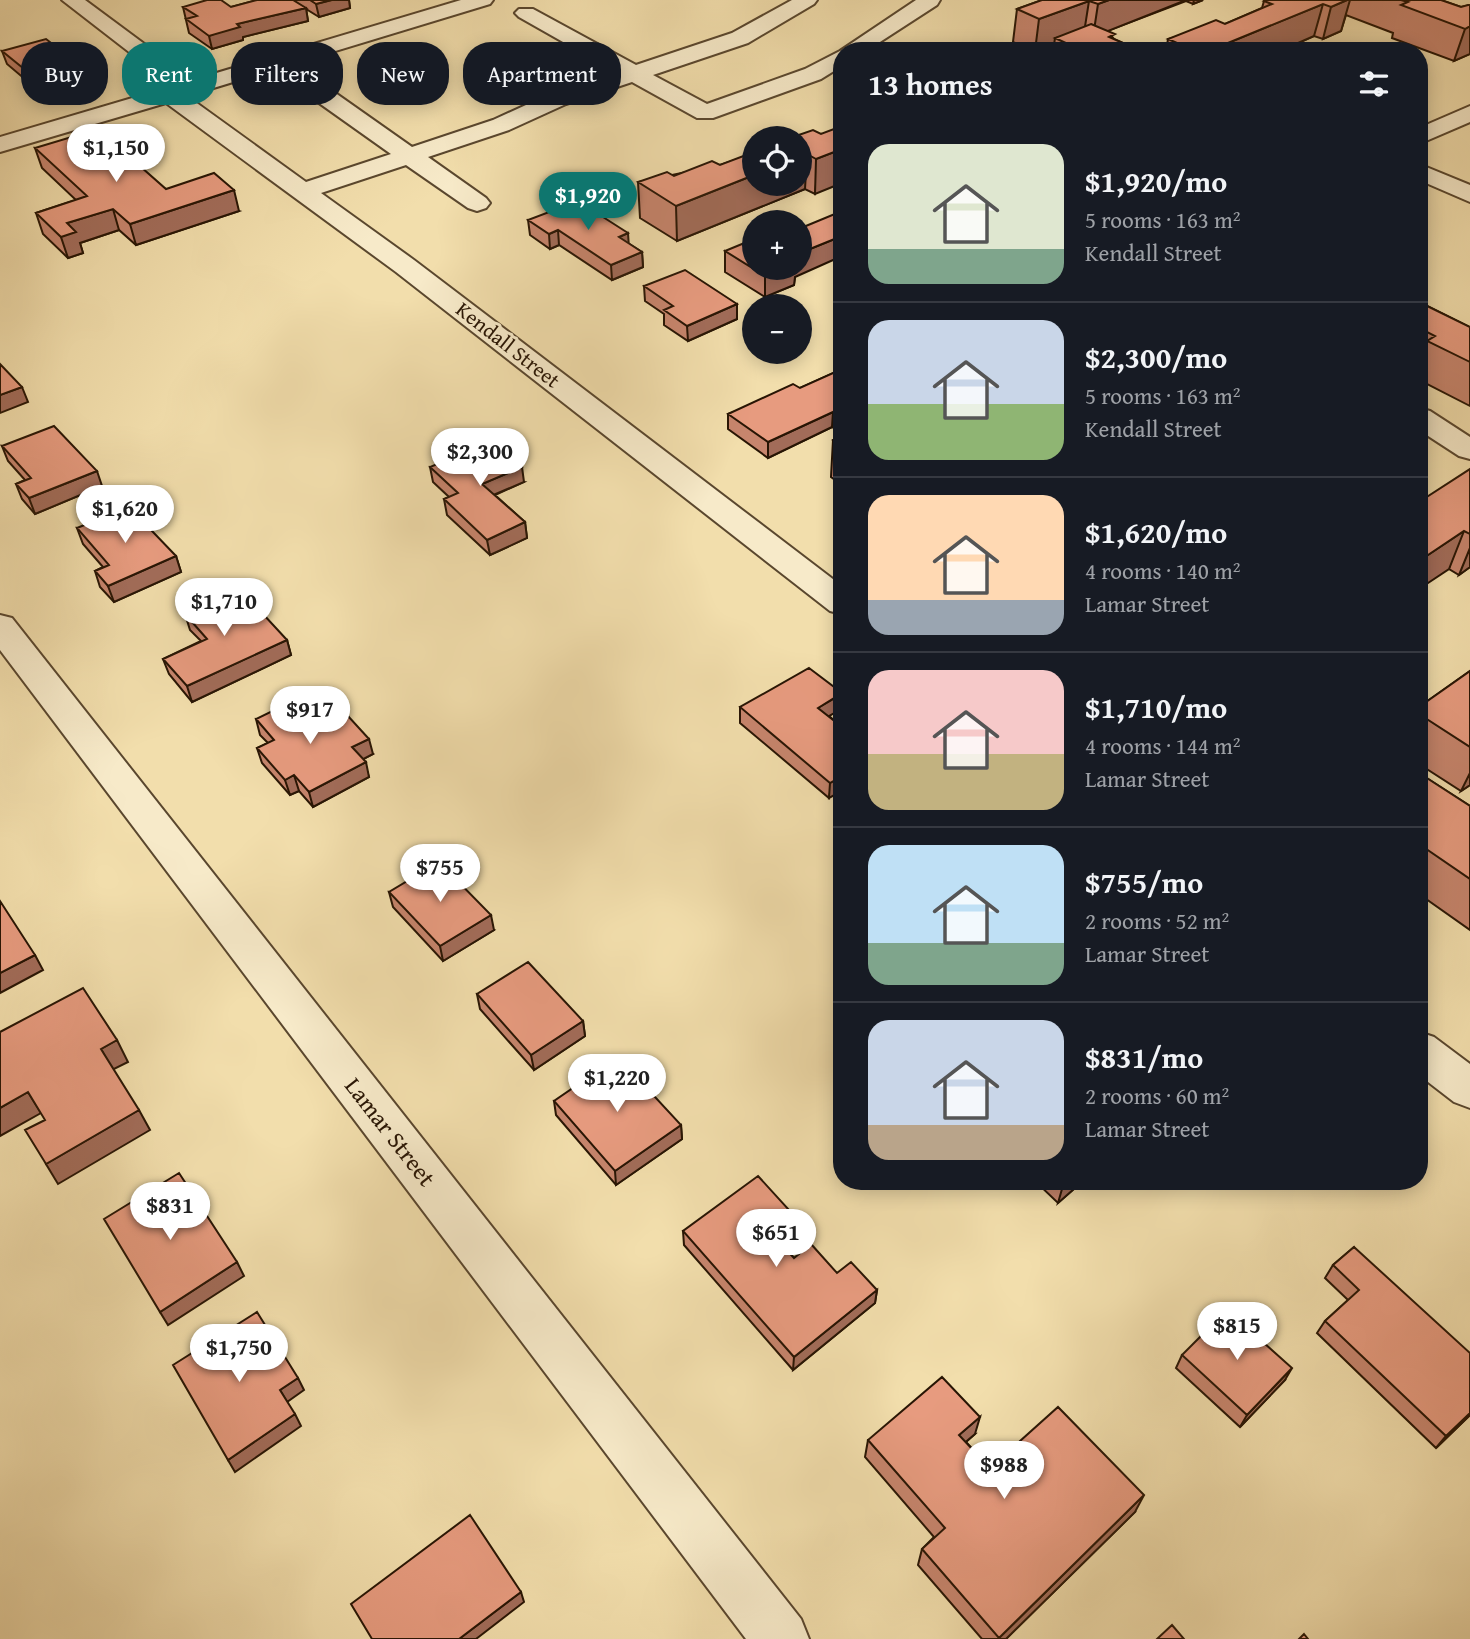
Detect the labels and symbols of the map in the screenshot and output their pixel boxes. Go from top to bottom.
pin: $1,150 [59,124,173,184]
pin: $1,920 [531,173,645,232]
street label: Kendall Street [450,294,567,396]
pin: $2,300 [423,428,537,488]
pin: $1,620 [68,486,182,545]
pin: $1,710 [167,578,281,638]
pin: $917 [269,686,351,746]
pin: $755 [399,844,481,904]
pin: $1,220 [560,1054,674,1114]
street label: Lamar Street [337,1070,444,1194]
pin: $831 [129,1182,211,1242]
pin: $651 [735,1210,817,1269]
pin: $815 [1196,1302,1278,1362]
pin: $1,750 [182,1324,296,1384]
pin: $988 [963,1442,1045,1501]

